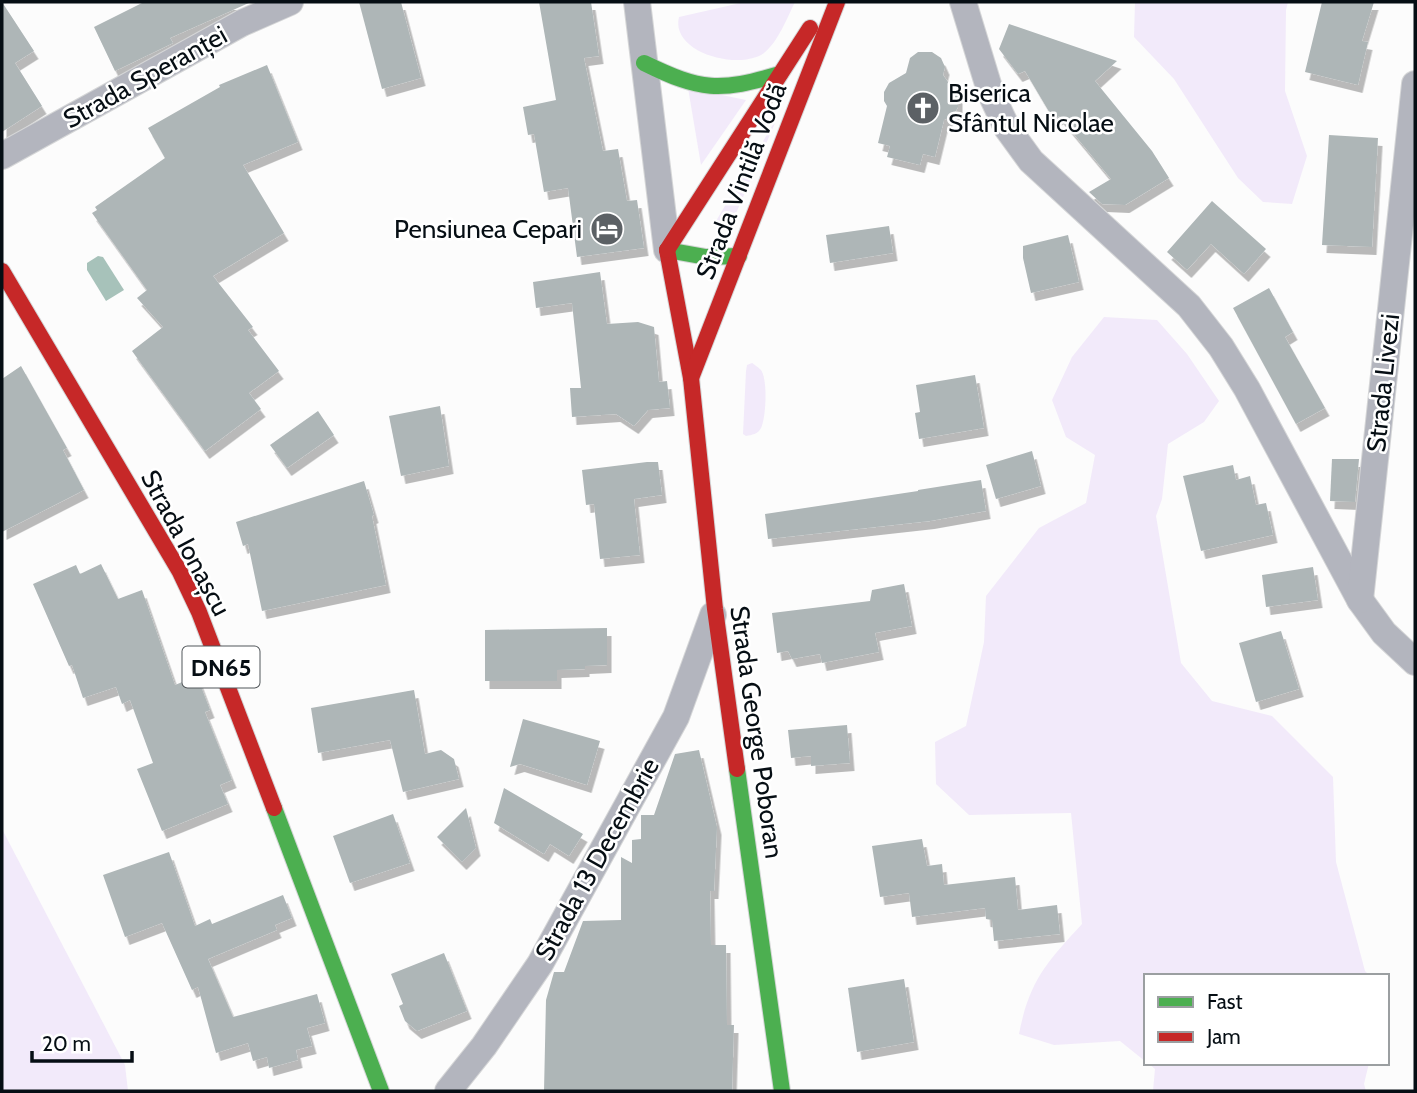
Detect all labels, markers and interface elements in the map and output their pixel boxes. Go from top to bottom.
street label: Strada Speranței [58,19,233,136]
place label: Biserica Sfântul Nicolae [948,77,1114,139]
street label: Strada Vintilă Vodă [689,78,793,284]
church icon: Biserica Sfântul Nicolae [904,89,942,127]
hotel icon: Pensiunea Cepari [588,210,626,248]
place label: Pensiunea Cepari [394,213,582,245]
street label: Strada Livezi [1360,312,1406,454]
street label: Strada Ionașcu [133,465,238,622]
street label: Strada George Poboran [723,604,791,860]
road number: DN65 [182,646,260,688]
street label: Strada 13 Decembrie [528,752,666,966]
legend [1144,974,1389,1065]
text: Fast [1207,989,1243,1014]
scale bar [32,1020,131,1064]
text: Jam [1206,1024,1241,1049]
text: 20 m [42,1031,91,1056]

